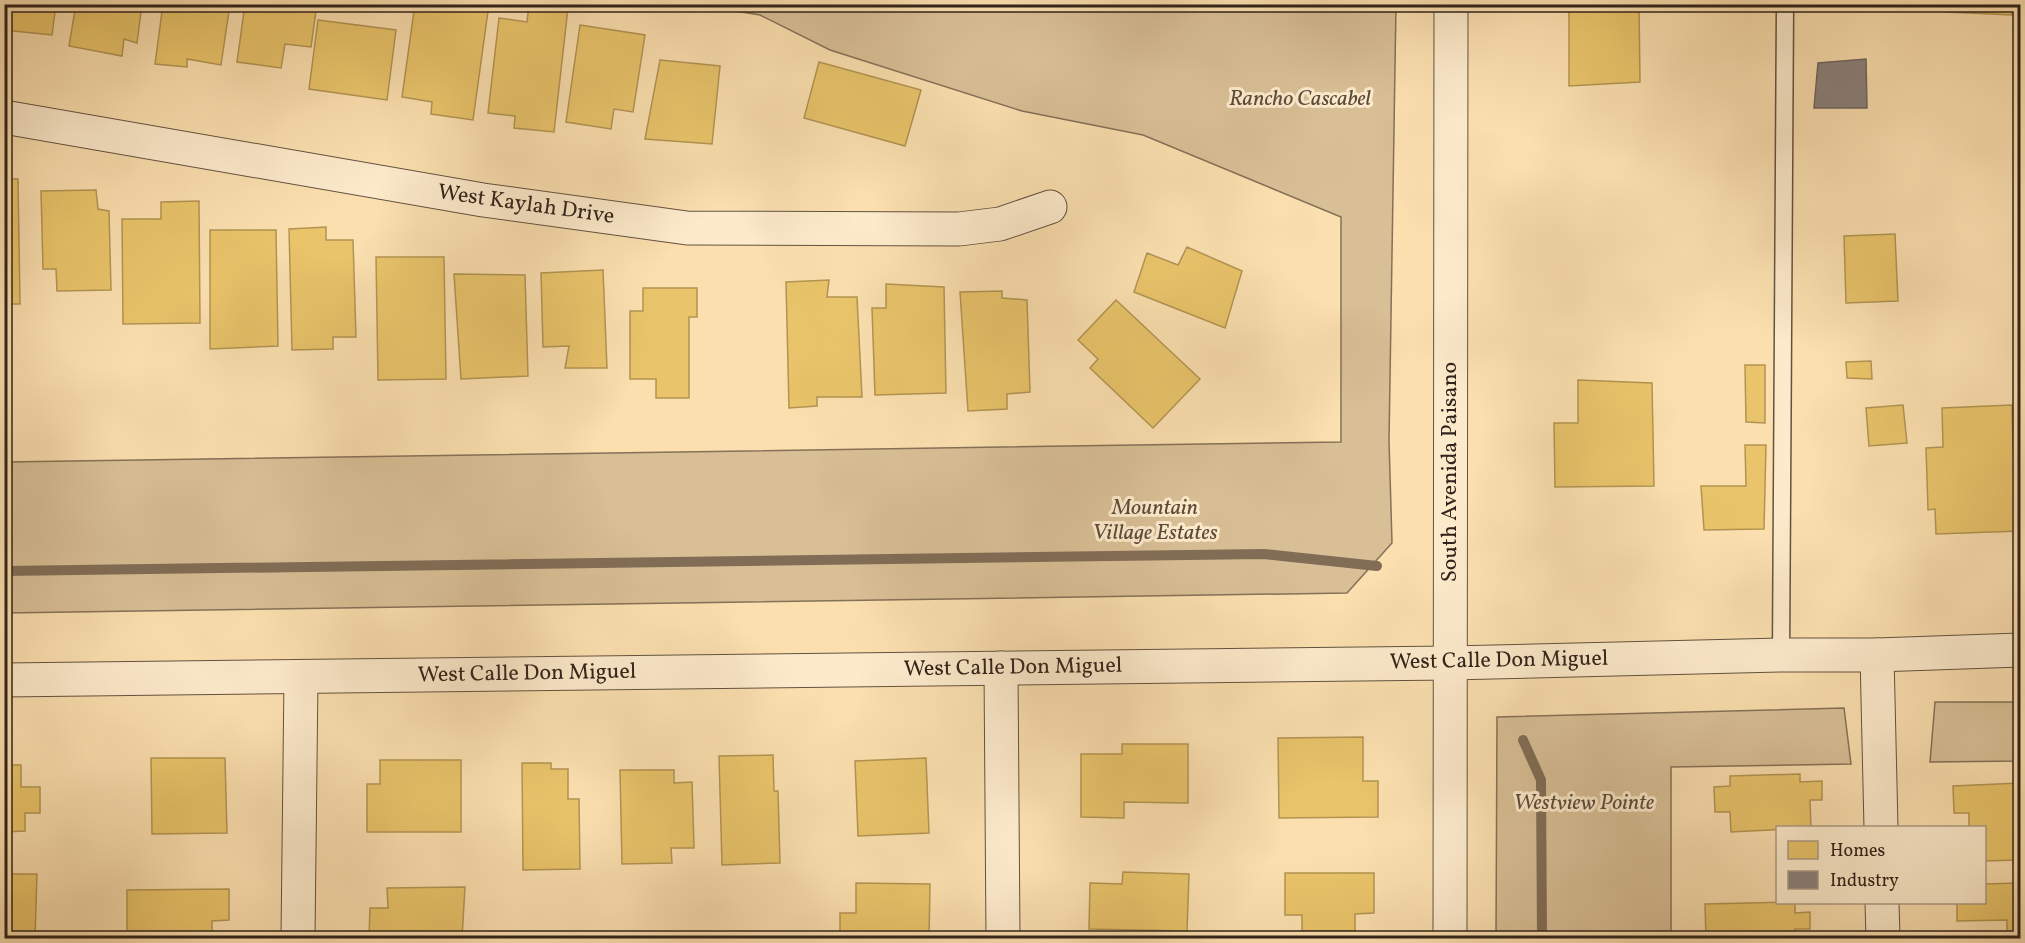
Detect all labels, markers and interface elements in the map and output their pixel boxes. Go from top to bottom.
park label: Rancho Cascabel [1229,84,1372,115]
street label: West Kaylah Drive [436,177,616,233]
street label: South Avenida Paisano [1435,362,1466,582]
park label: Mountain Village Estates [1092,493,1218,549]
street label: West Calle Don Miguel [1389,644,1609,678]
street label: West Calle Don Miguel [903,651,1123,685]
street label: West Calle Don Miguel [417,657,637,691]
park label: Westview Pointe [1514,788,1654,819]
legend [1776,826,1986,904]
text: Homes [1830,839,1885,864]
text: Industry [1830,869,1899,894]

